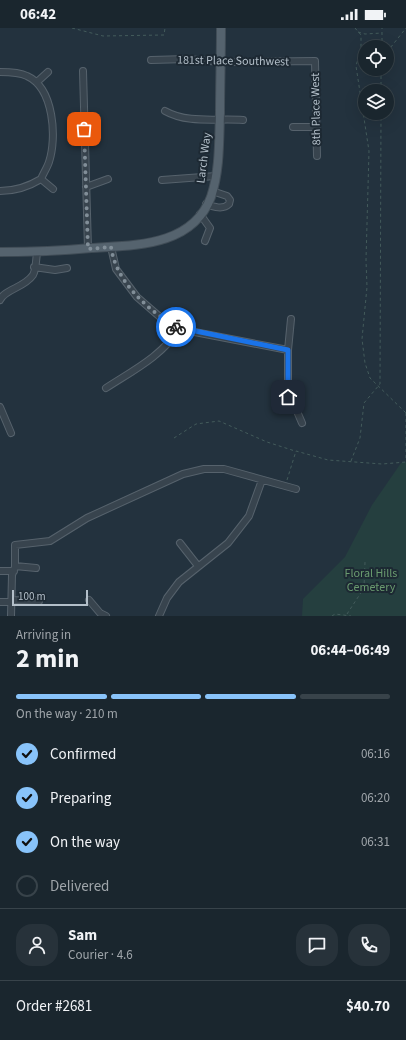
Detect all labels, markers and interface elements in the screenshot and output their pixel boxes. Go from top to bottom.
text: 06:42 [20,4,56,25]
map controls [358,40,394,120]
button: locate [358,40,394,76]
street label: 181st Place Southwest [177,52,289,70]
street label: 8th Place West [307,73,325,145]
button: layers [358,84,394,120]
pin [67,112,101,146]
icon: bag [73,118,95,140]
street label: Larch Way [192,131,216,184]
courier [156,307,196,347]
icon: bike [165,316,187,338]
pin [271,380,305,414]
icon: home [277,386,299,408]
park label: Floral Hills Cemetery [345,565,397,596]
scale bar [12,588,88,607]
text: 100 m [18,589,46,604]
text: Arriving in [16,626,71,644]
text: 2 min [16,640,79,677]
text: 06:44–06:49 [310,640,390,661]
text: On the way · 210 m [16,705,118,723]
icon: check [16,743,38,765]
text: Confirmed [50,744,116,765]
text: 06:16 [361,745,390,763]
icon: check [16,787,38,809]
text: Preparing [50,788,111,809]
text: 06:20 [361,789,390,807]
icon: check [16,831,38,853]
text: On the way [50,832,120,853]
text: 06:31 [361,833,390,851]
text: Delivered [50,876,109,897]
button: person [16,924,58,966]
button: chat [296,924,338,966]
button: phone [348,924,390,966]
text: Sam [68,925,97,946]
text: Courier · 4.6 [68,946,133,964]
text: Order #2681 [16,996,92,1017]
text: $40.70 [346,996,390,1017]

